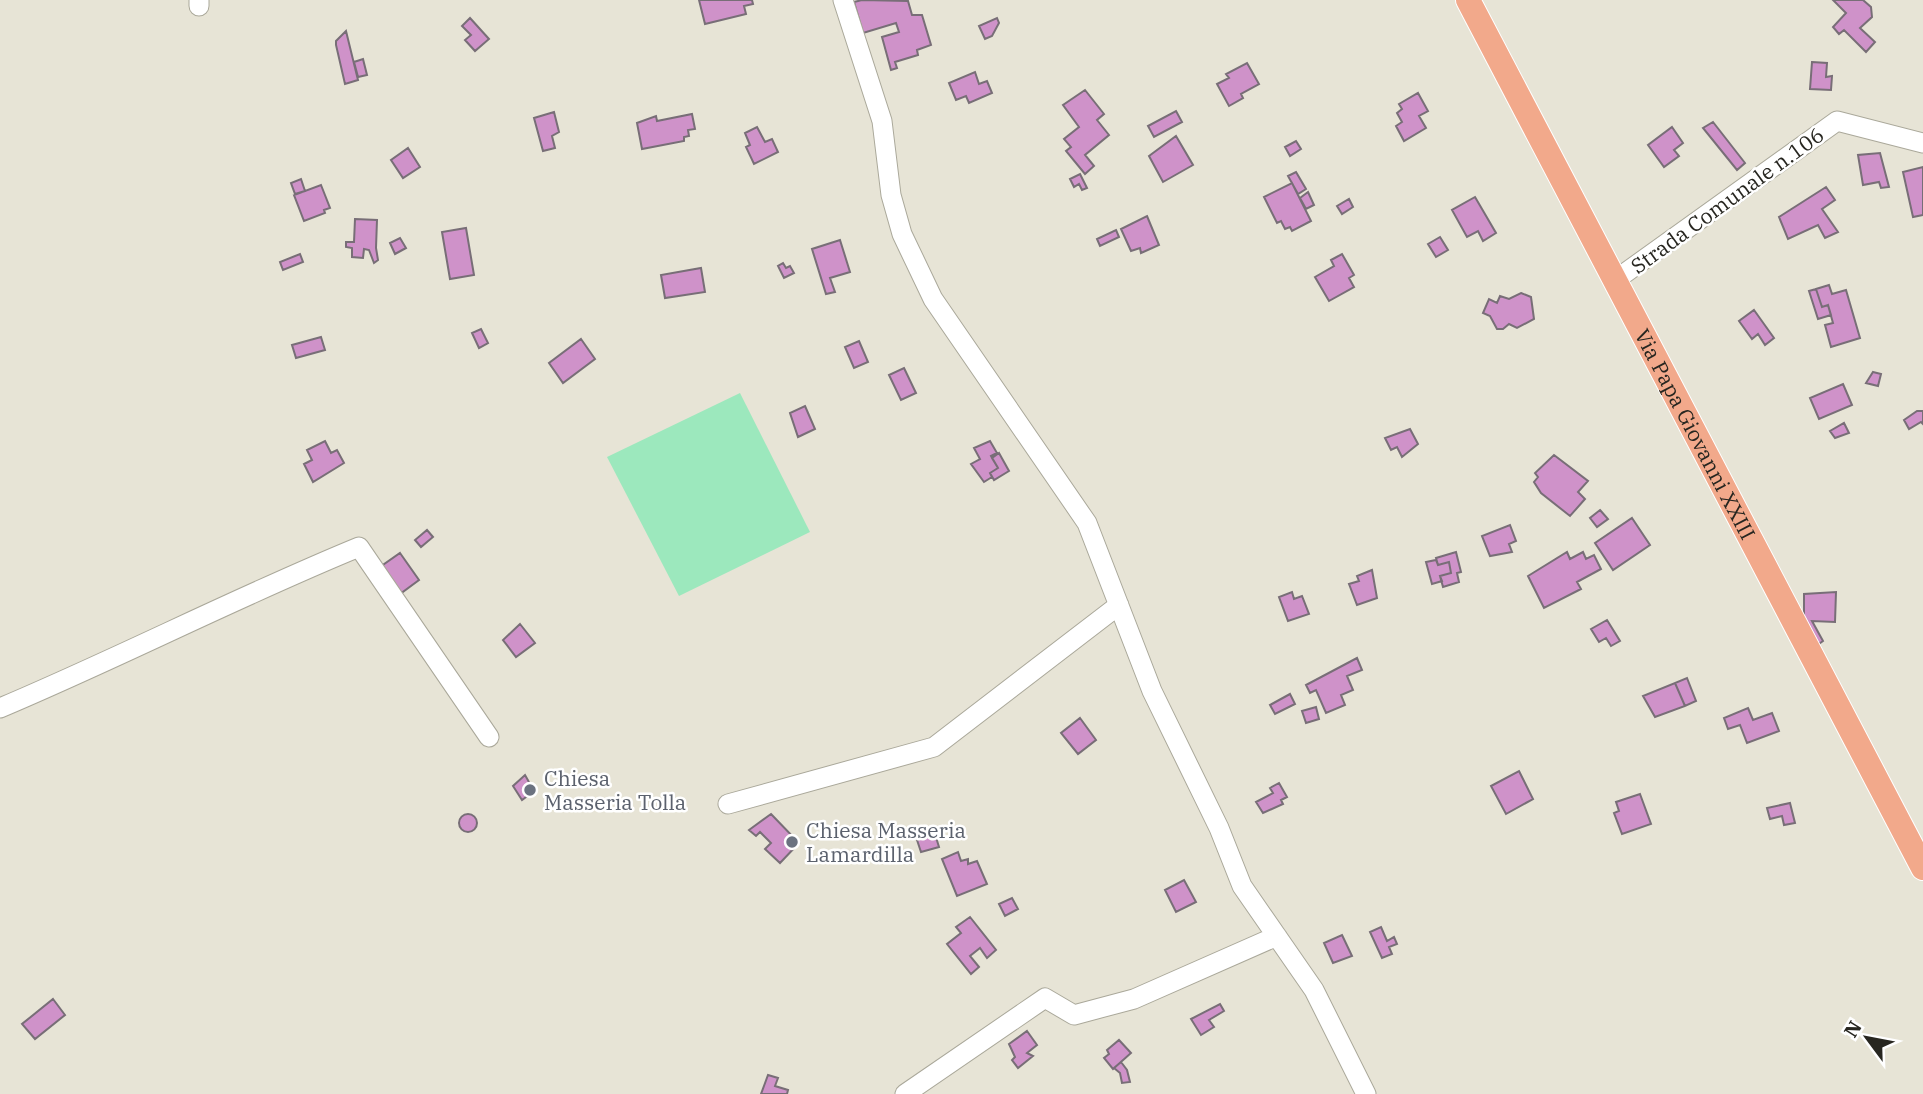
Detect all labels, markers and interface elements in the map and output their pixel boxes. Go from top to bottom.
street label: Strada Comunale n.106 [1625,120,1829,280]
street label: Via Papa Giovanni XXIII [1629,324,1762,544]
place label: Chiesa Masseria Tolla [544,764,686,816]
marker: Chiesa Masseria Tolla [522,782,538,798]
place label: Chiesa Masseria Lamardilla [806,816,966,868]
marker: Chiesa Masseria Lamardilla [784,834,800,850]
north arrow [1832,1003,1902,1073]
text: N [1838,1016,1867,1042]

